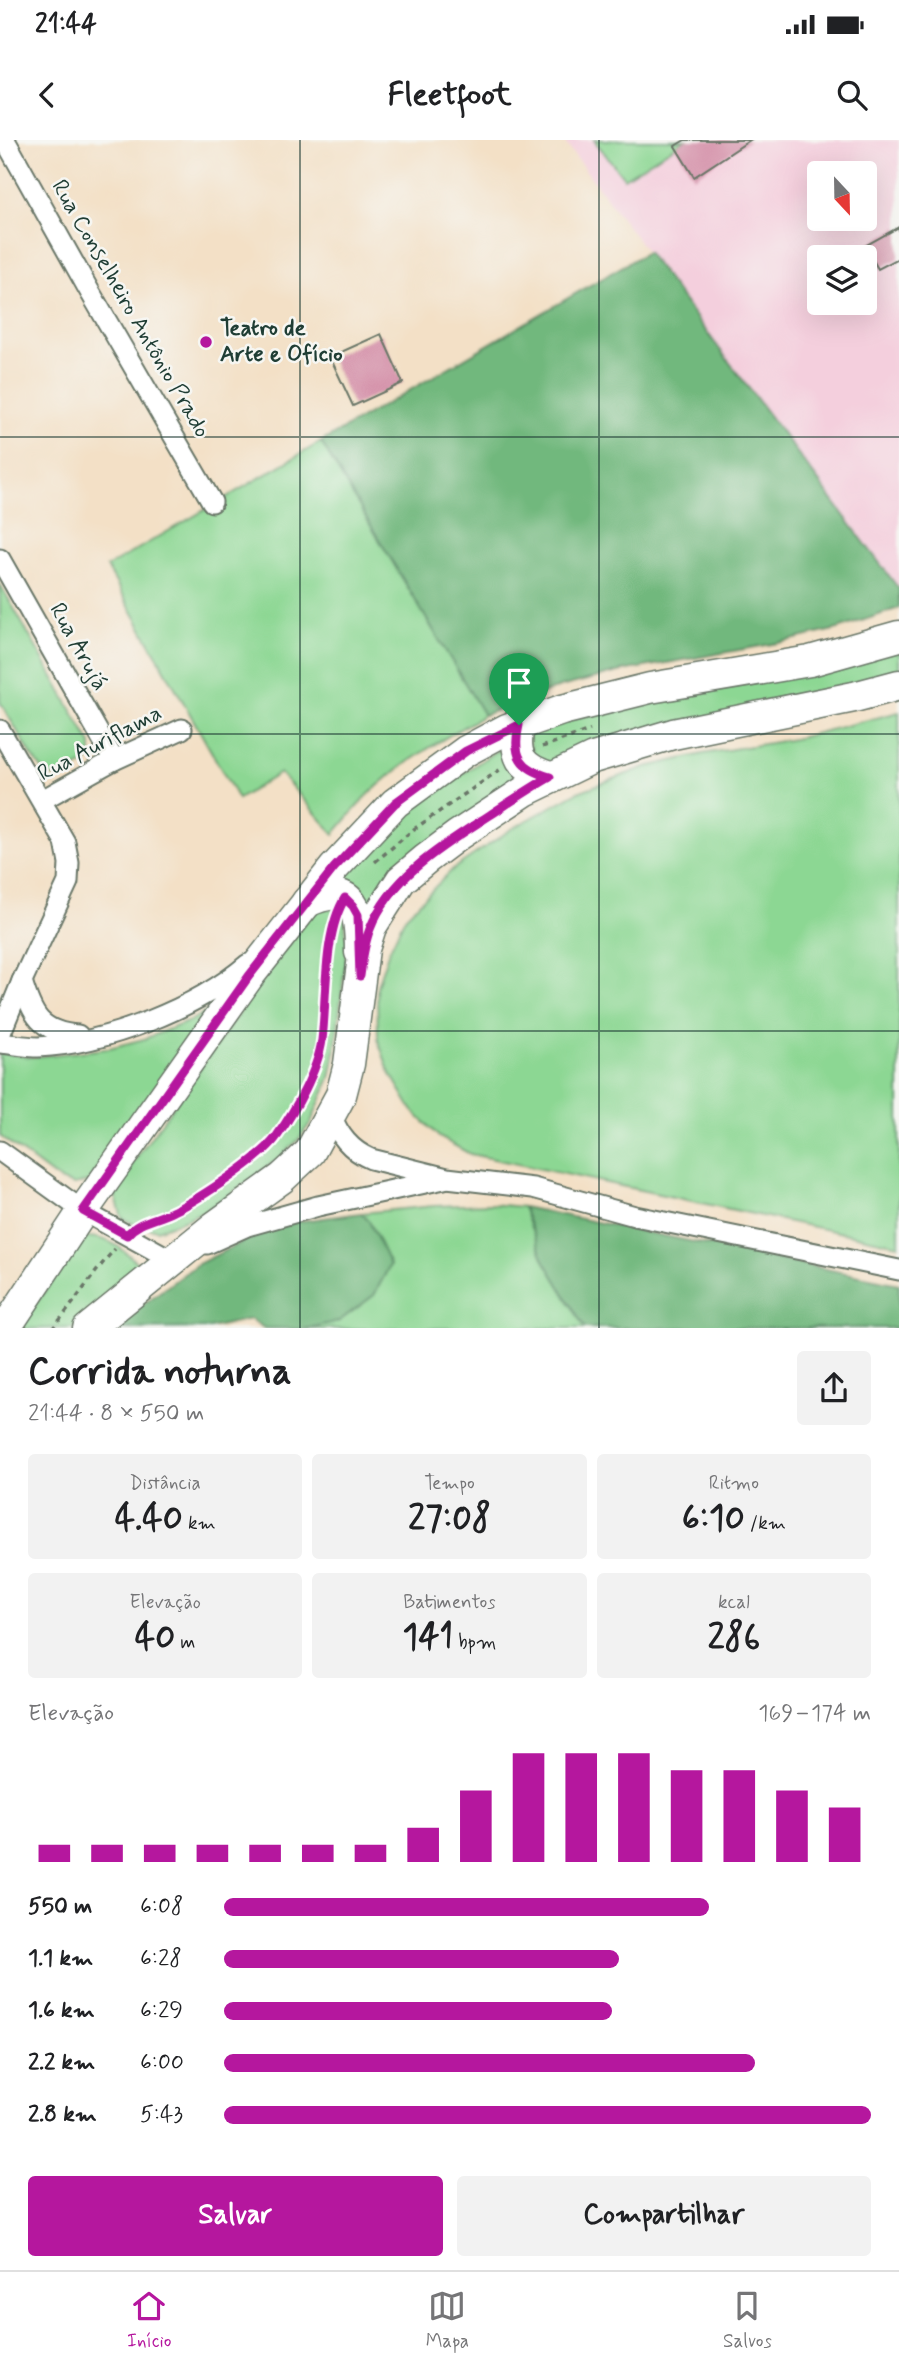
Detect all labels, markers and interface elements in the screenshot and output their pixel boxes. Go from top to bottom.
text: 21:44 [35,8,97,42]
text: Fleetfoot [387,74,512,116]
icon: back [28,76,66,114]
icon: search [833,76,871,114]
north arrow [807,161,877,231]
map controls [807,161,877,315]
street label: Rua Conselheiro Antônio Prado [44,174,216,444]
button: layers [807,245,877,315]
place label: Teatro de Arte e Ofício [220,314,343,370]
marker: Teatro de Arte e Ofício [198,334,214,350]
street label: Rua Arujá [42,598,114,696]
pin [489,653,549,725]
icon: arrive [500,664,538,702]
street label: Rua Auriflama [33,699,167,789]
text: Corrida noturna [28,1348,292,1397]
button: share [797,1351,871,1425]
text: 21:44 · 8 × 550 m [28,1399,204,1429]
text: Distância [129,1471,201,1496]
text: Tempo [424,1471,475,1496]
text: Ritmo [709,1471,759,1496]
text: 4.40 [115,1496,183,1542]
text: 27:08 [408,1496,491,1542]
text: 6:10 [682,1496,745,1542]
text: km [183,1511,216,1536]
text: /km [745,1511,786,1536]
text: Elevação [130,1590,201,1615]
text: Batimentos [403,1590,496,1615]
text: kcal [718,1590,750,1615]
text: 40 [135,1615,175,1661]
text: 141 [403,1615,453,1661]
text: 286 [707,1615,760,1661]
text: m [175,1630,195,1655]
text: bpm [453,1630,496,1655]
text: Elevação [28,1699,114,1729]
text: 169–174 m [758,1699,871,1729]
text: 550 m [28,1892,92,1922]
text: 6:08 [140,1892,183,1922]
text: 1.1 km [28,1944,93,1974]
text: 6:28 [140,1944,182,1974]
text: 1.6 km [28,1996,95,2026]
text: 6:29 [140,1996,183,2026]
text: 2.2 km [28,2048,95,2078]
text: 6:00 [140,2048,184,2078]
text: 2.8 km [28,2100,97,2130]
text: 5:43 [140,2100,183,2130]
button: Salvar [28,2176,443,2256]
button: Compartilhar [457,2176,871,2256]
tab: Início [127,2287,172,2354]
tab: Mapa [426,2287,469,2354]
tab: Salvos [723,2287,772,2354]

